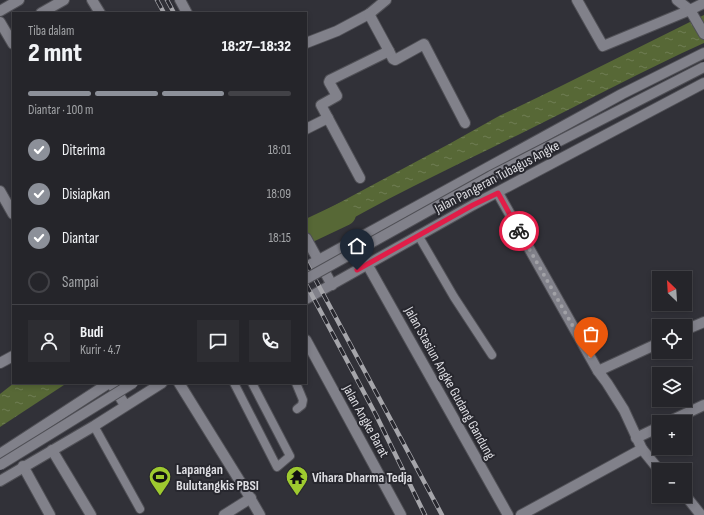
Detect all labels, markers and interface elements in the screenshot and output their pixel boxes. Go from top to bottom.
text: Tiba dalam [28,23,74,39]
text: 18:27–18:32 [222,37,291,56]
text: 2 mnt [28,38,82,69]
text: Diantar · 100 m [28,102,93,118]
street label: Jalan Pangeran Tubagus Angke [431,137,562,218]
icon: check [28,139,50,161]
text: Diterima [62,141,105,160]
text: 18:01 [268,142,291,158]
icon: check [28,183,50,205]
text: Disiapkan [62,185,110,204]
text: 18:09 [267,186,291,202]
courier [499,211,539,251]
icon: bike [508,220,530,242]
icon: check [28,227,50,249]
text: Diantar [62,229,99,248]
pin [340,229,374,270]
text: 18:15 [269,230,291,246]
icon: home [346,235,368,257]
north arrow [652,271,692,311]
map controls [652,271,692,503]
text: Sampai [62,273,99,292]
street label: Jalan Stasiun Angke Gudang Gandung [400,303,499,463]
pin [574,317,608,358]
button: locate [652,319,692,359]
button: person [28,320,70,362]
button: chat [197,320,239,362]
button: phone [249,320,291,362]
text: Budi [80,323,103,342]
icon: bag [580,323,602,345]
text: Kurir · 4.7 [80,342,120,358]
button: layers [652,367,692,407]
street label: Jalan Angke Barat [339,381,393,460]
button: + [652,415,692,455]
place label: Lapangan Bulutangkis PBSI [176,461,259,494]
button: − [652,463,692,503]
sports icon: Lapangan Bulutangkis PBSI [147,464,173,497]
temple icon: Vihara Dharma Tedja [284,464,310,497]
place label: Vihara Dharma Tedja [312,469,413,486]

